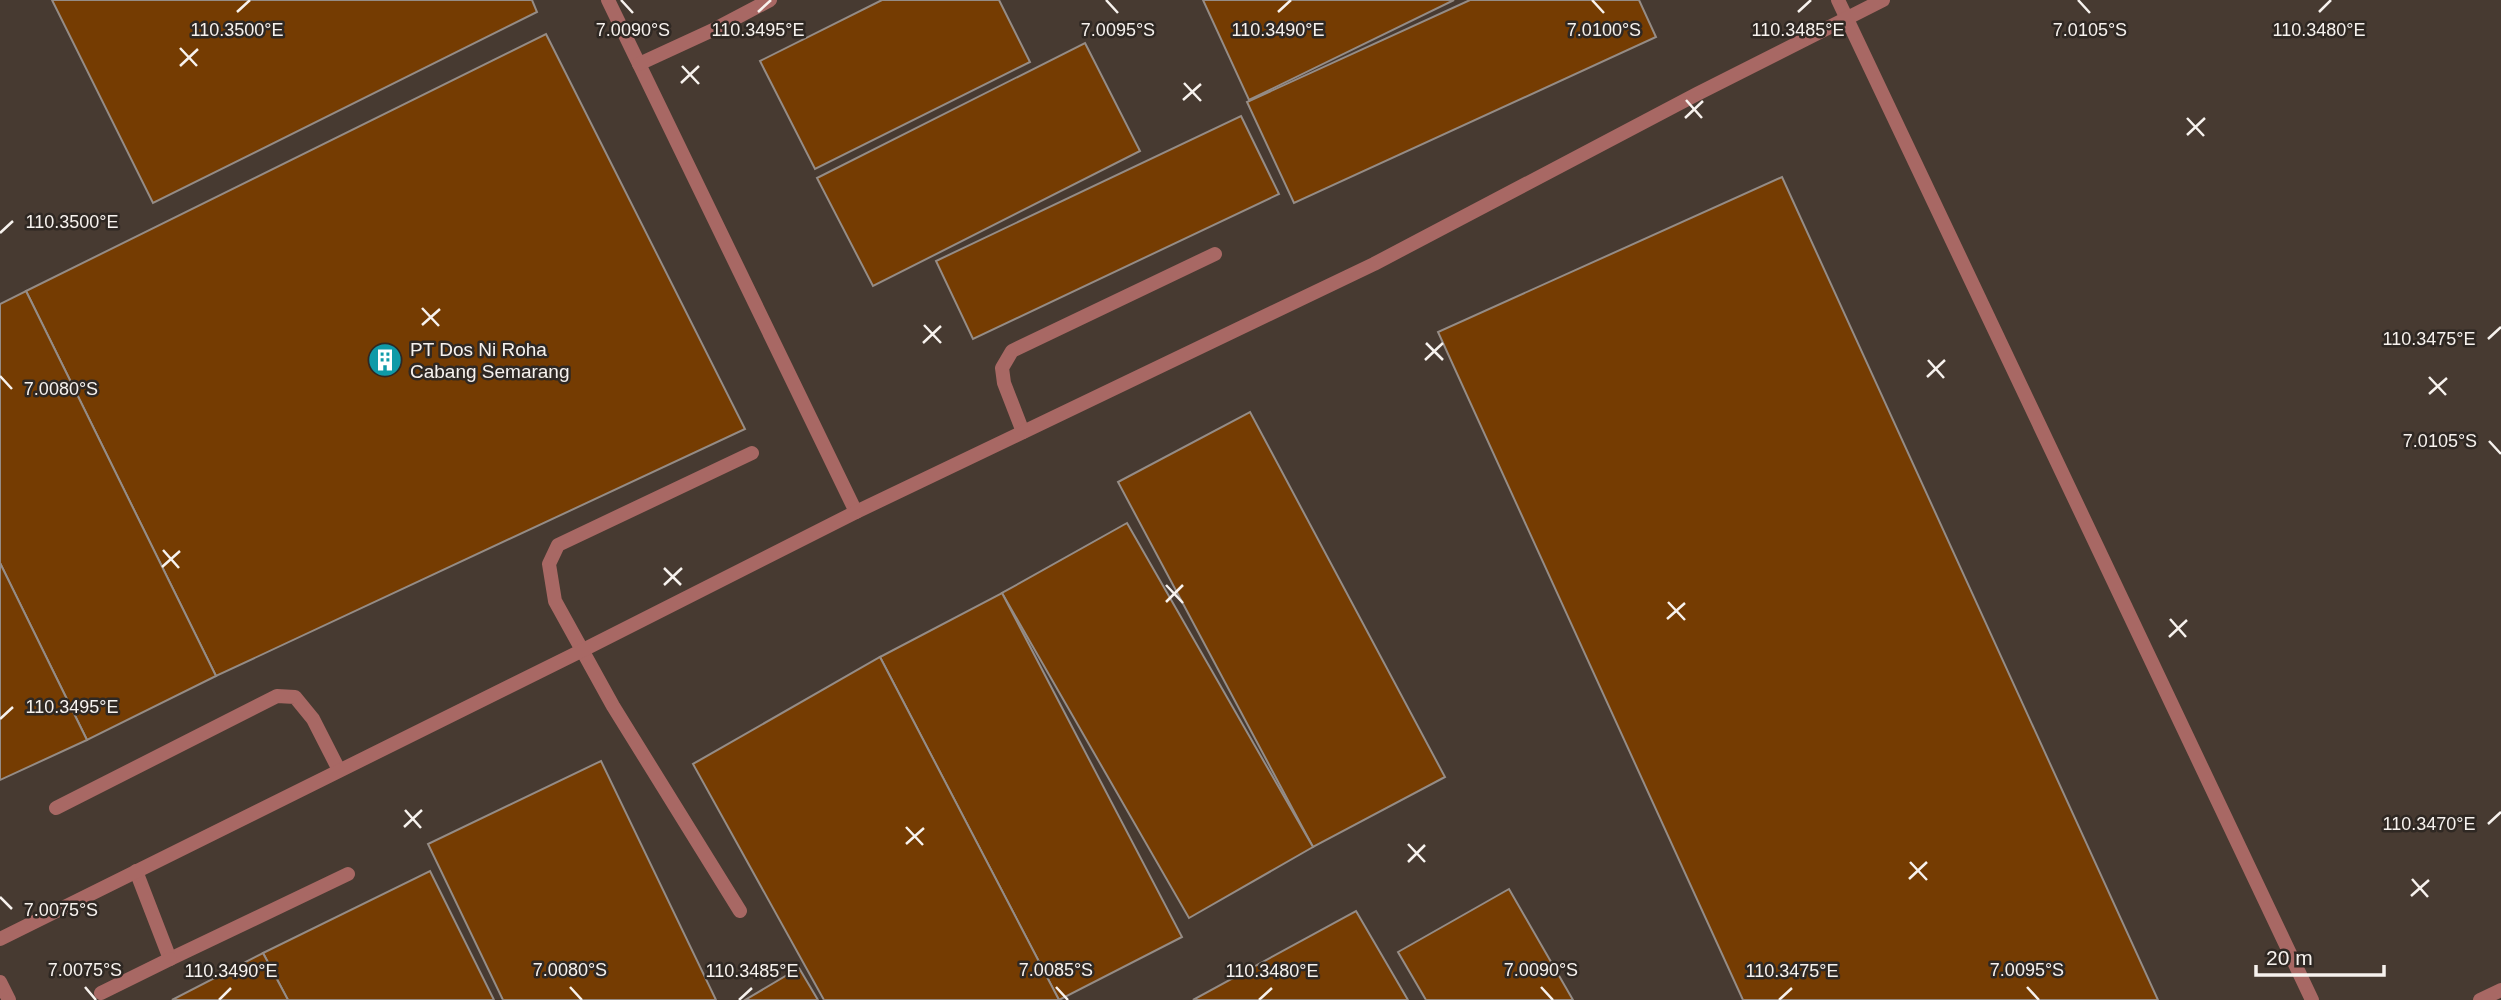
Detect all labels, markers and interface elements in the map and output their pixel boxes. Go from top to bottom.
text: 110.3500°E [191,20,283,40]
text: 7.0090°S [596,20,670,40]
text: 110.3495°E [712,20,804,40]
text: 7.0095°S [1081,20,1155,40]
text: 110.3490°E [1232,20,1324,40]
text: 7.0100°S [1567,20,1641,40]
text: 110.3485°E [1752,20,1844,40]
text: 7.0105°S [2053,20,2127,40]
text: 110.3480°E [2273,20,2365,40]
text: 110.3500°E [26,212,118,232]
text: 110.3475°E [2383,329,2475,349]
place label: PT Dos Ni Roha Cabang Semarang [410,339,570,382]
building icon: PT Dos Ni Roha Cabang Semarang [366,341,404,379]
text: 7.0080°S [24,379,98,399]
text: 7.0105°S [2403,431,2477,451]
text: 110.3495°E [26,697,118,717]
text: 110.3470°E [2383,814,2475,834]
text: 7.0075°S [24,900,98,920]
scale bar [2256,934,2384,978]
text: 20 m [2266,946,2313,969]
text: 7.0075°S [48,960,122,980]
text: 7.0080°S [533,960,607,980]
text: 7.0085°S [1019,960,1093,980]
text: 7.0090°S [1504,960,1578,980]
text: 7.0095°S [1990,960,2064,980]
text: 110.3490°E [185,961,277,981]
text: 110.3485°E [706,961,798,981]
text: 110.3480°E [1226,961,1318,981]
text: 110.3475°E [1746,961,1838,981]

